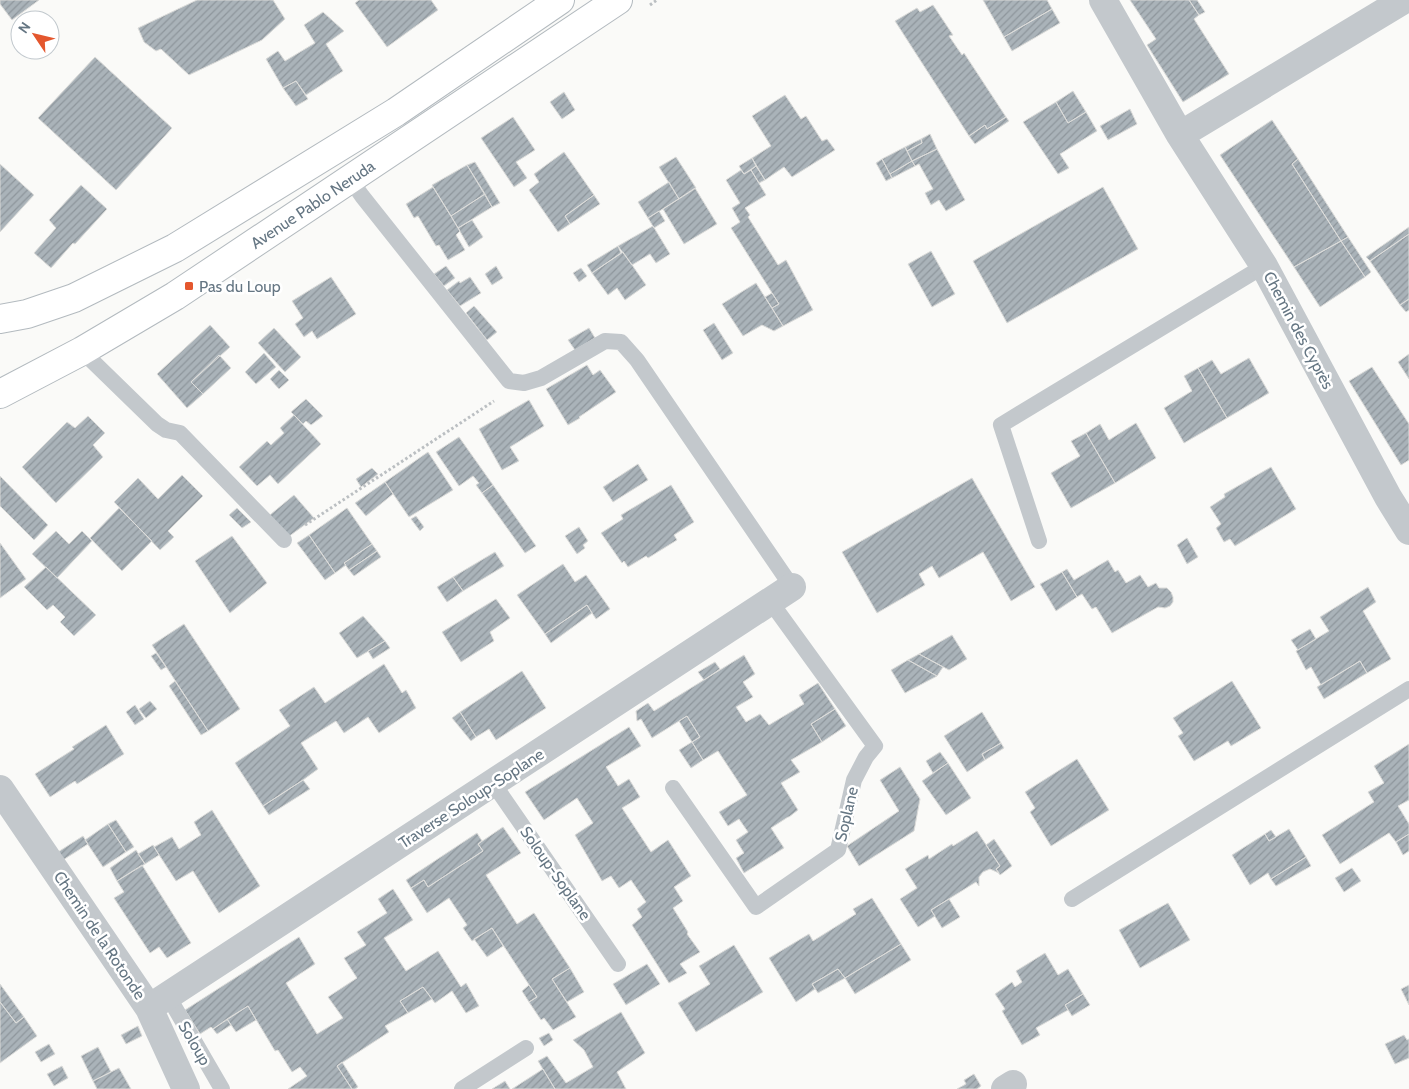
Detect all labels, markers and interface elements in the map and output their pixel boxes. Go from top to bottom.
north arrow [10,10,60,60]
text: N [14,18,35,37]
street label: Avenue Pablo Neruda [247,156,379,253]
street label: Chemin des Cyprès [1260,268,1338,393]
place label: Pas du Loup [199,277,281,296]
marker: Pas du Loup [183,280,195,292]
street label: Traverse Soloup-Soplane [395,744,547,852]
street label: Soplane [831,785,862,843]
street label: Soloup-Soplane [516,823,595,924]
street label: Chemin de la Rotonde [50,868,150,1003]
street label: Soloup [174,1018,215,1069]

